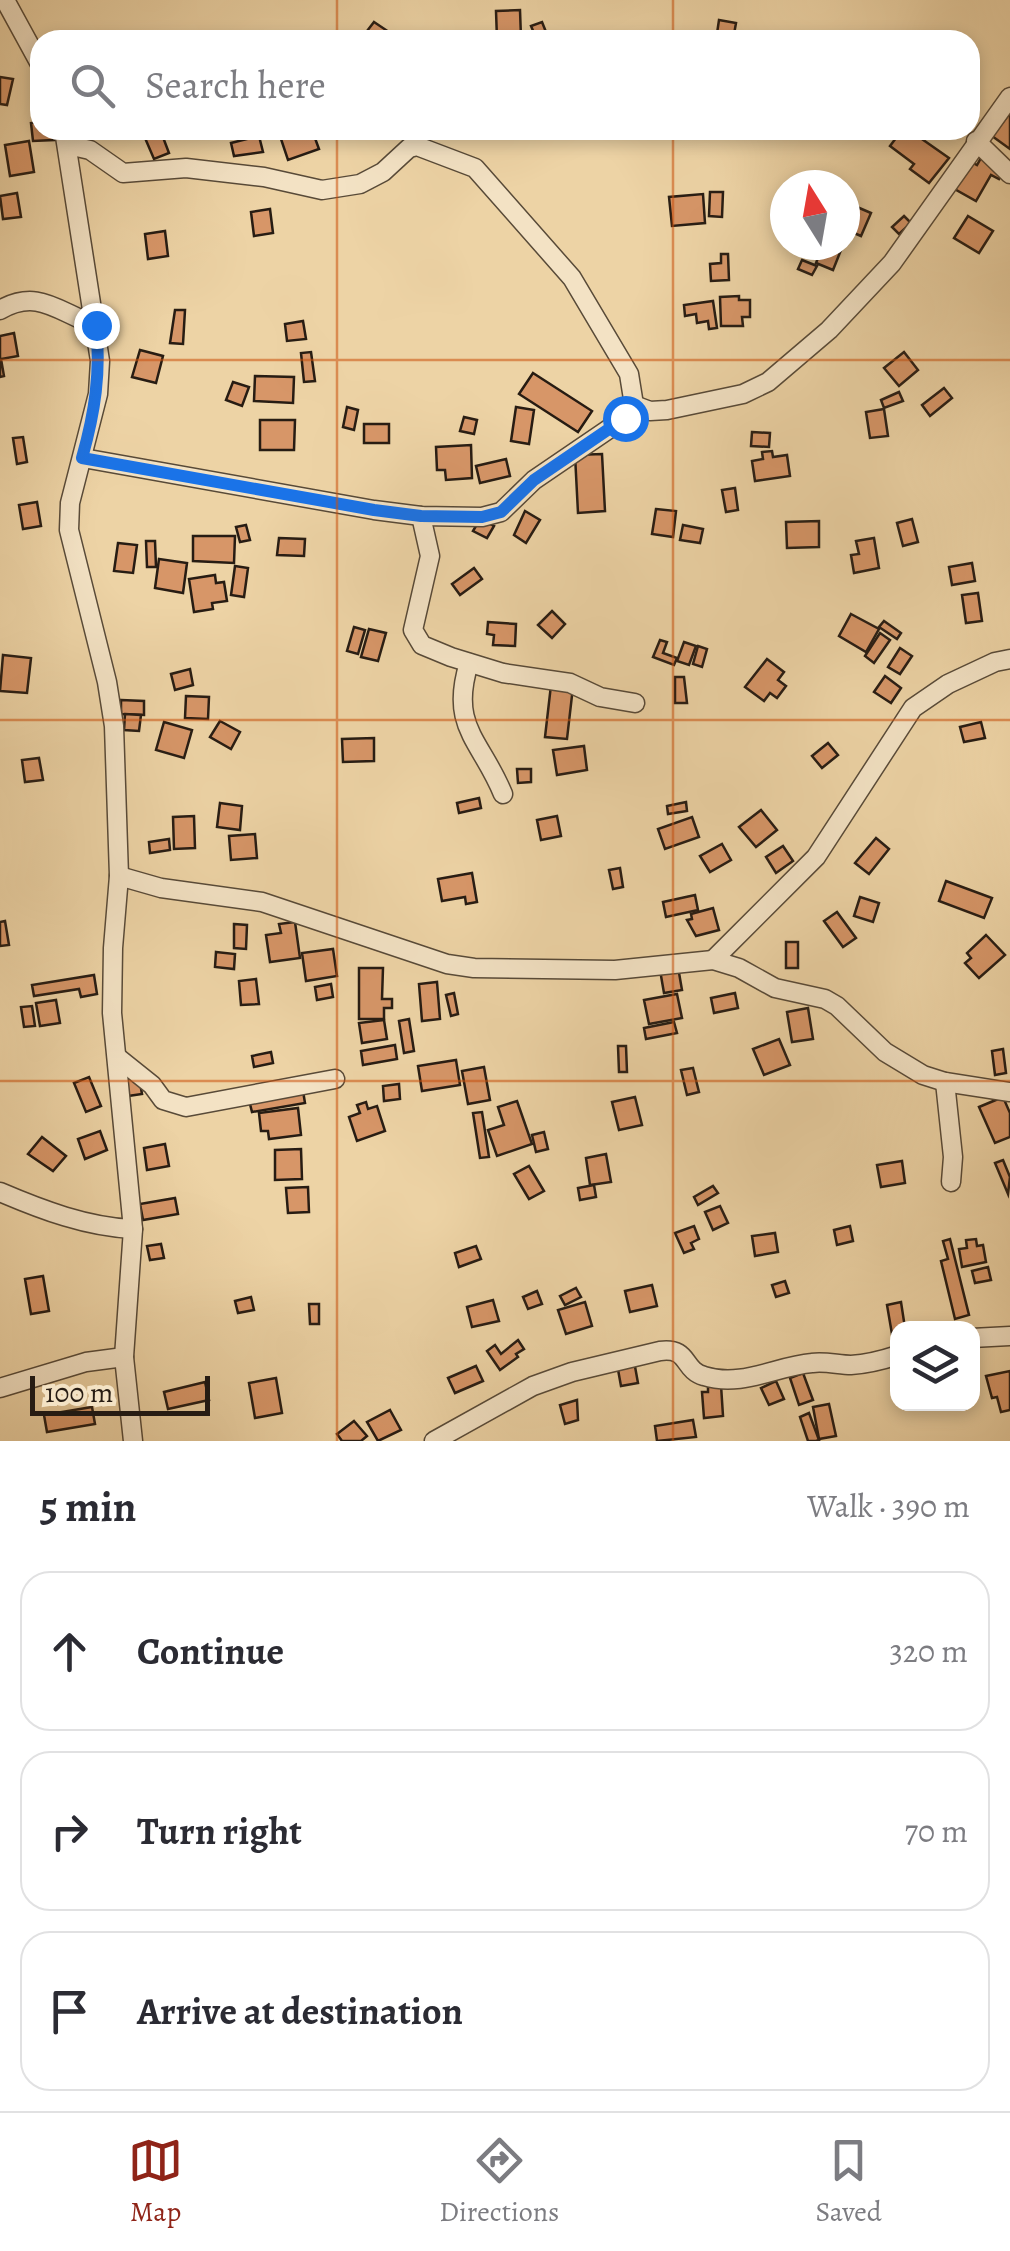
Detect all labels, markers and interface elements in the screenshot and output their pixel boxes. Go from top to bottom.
search box [30,30,980,140]
icon: search [65,58,120,113]
text: Search here [145,59,326,111]
north arrow [770,170,860,260]
route end [74,303,120,349]
route start [603,396,649,442]
map controls [890,1321,980,1411]
button: layers [890,1321,980,1411]
scale bar [30,1371,210,1416]
text: 100 m [45,1374,113,1412]
text: 5 min [40,1478,136,1535]
text: Walk · 390 m [807,1484,970,1528]
icon: ahead [42,1624,97,1679]
text: Continue [137,1625,284,1677]
text: 320 m [889,1629,968,1673]
icon: right [42,1804,97,1859]
text: Turn right [137,1805,302,1857]
text: 70 m [905,1809,968,1853]
icon: arrive [42,1984,97,2039]
text: Arrive at destination [137,1985,463,2037]
tab: Map [128,2133,183,2231]
tab: Directions [439,2133,559,2231]
tab: Saved [816,2133,882,2231]

